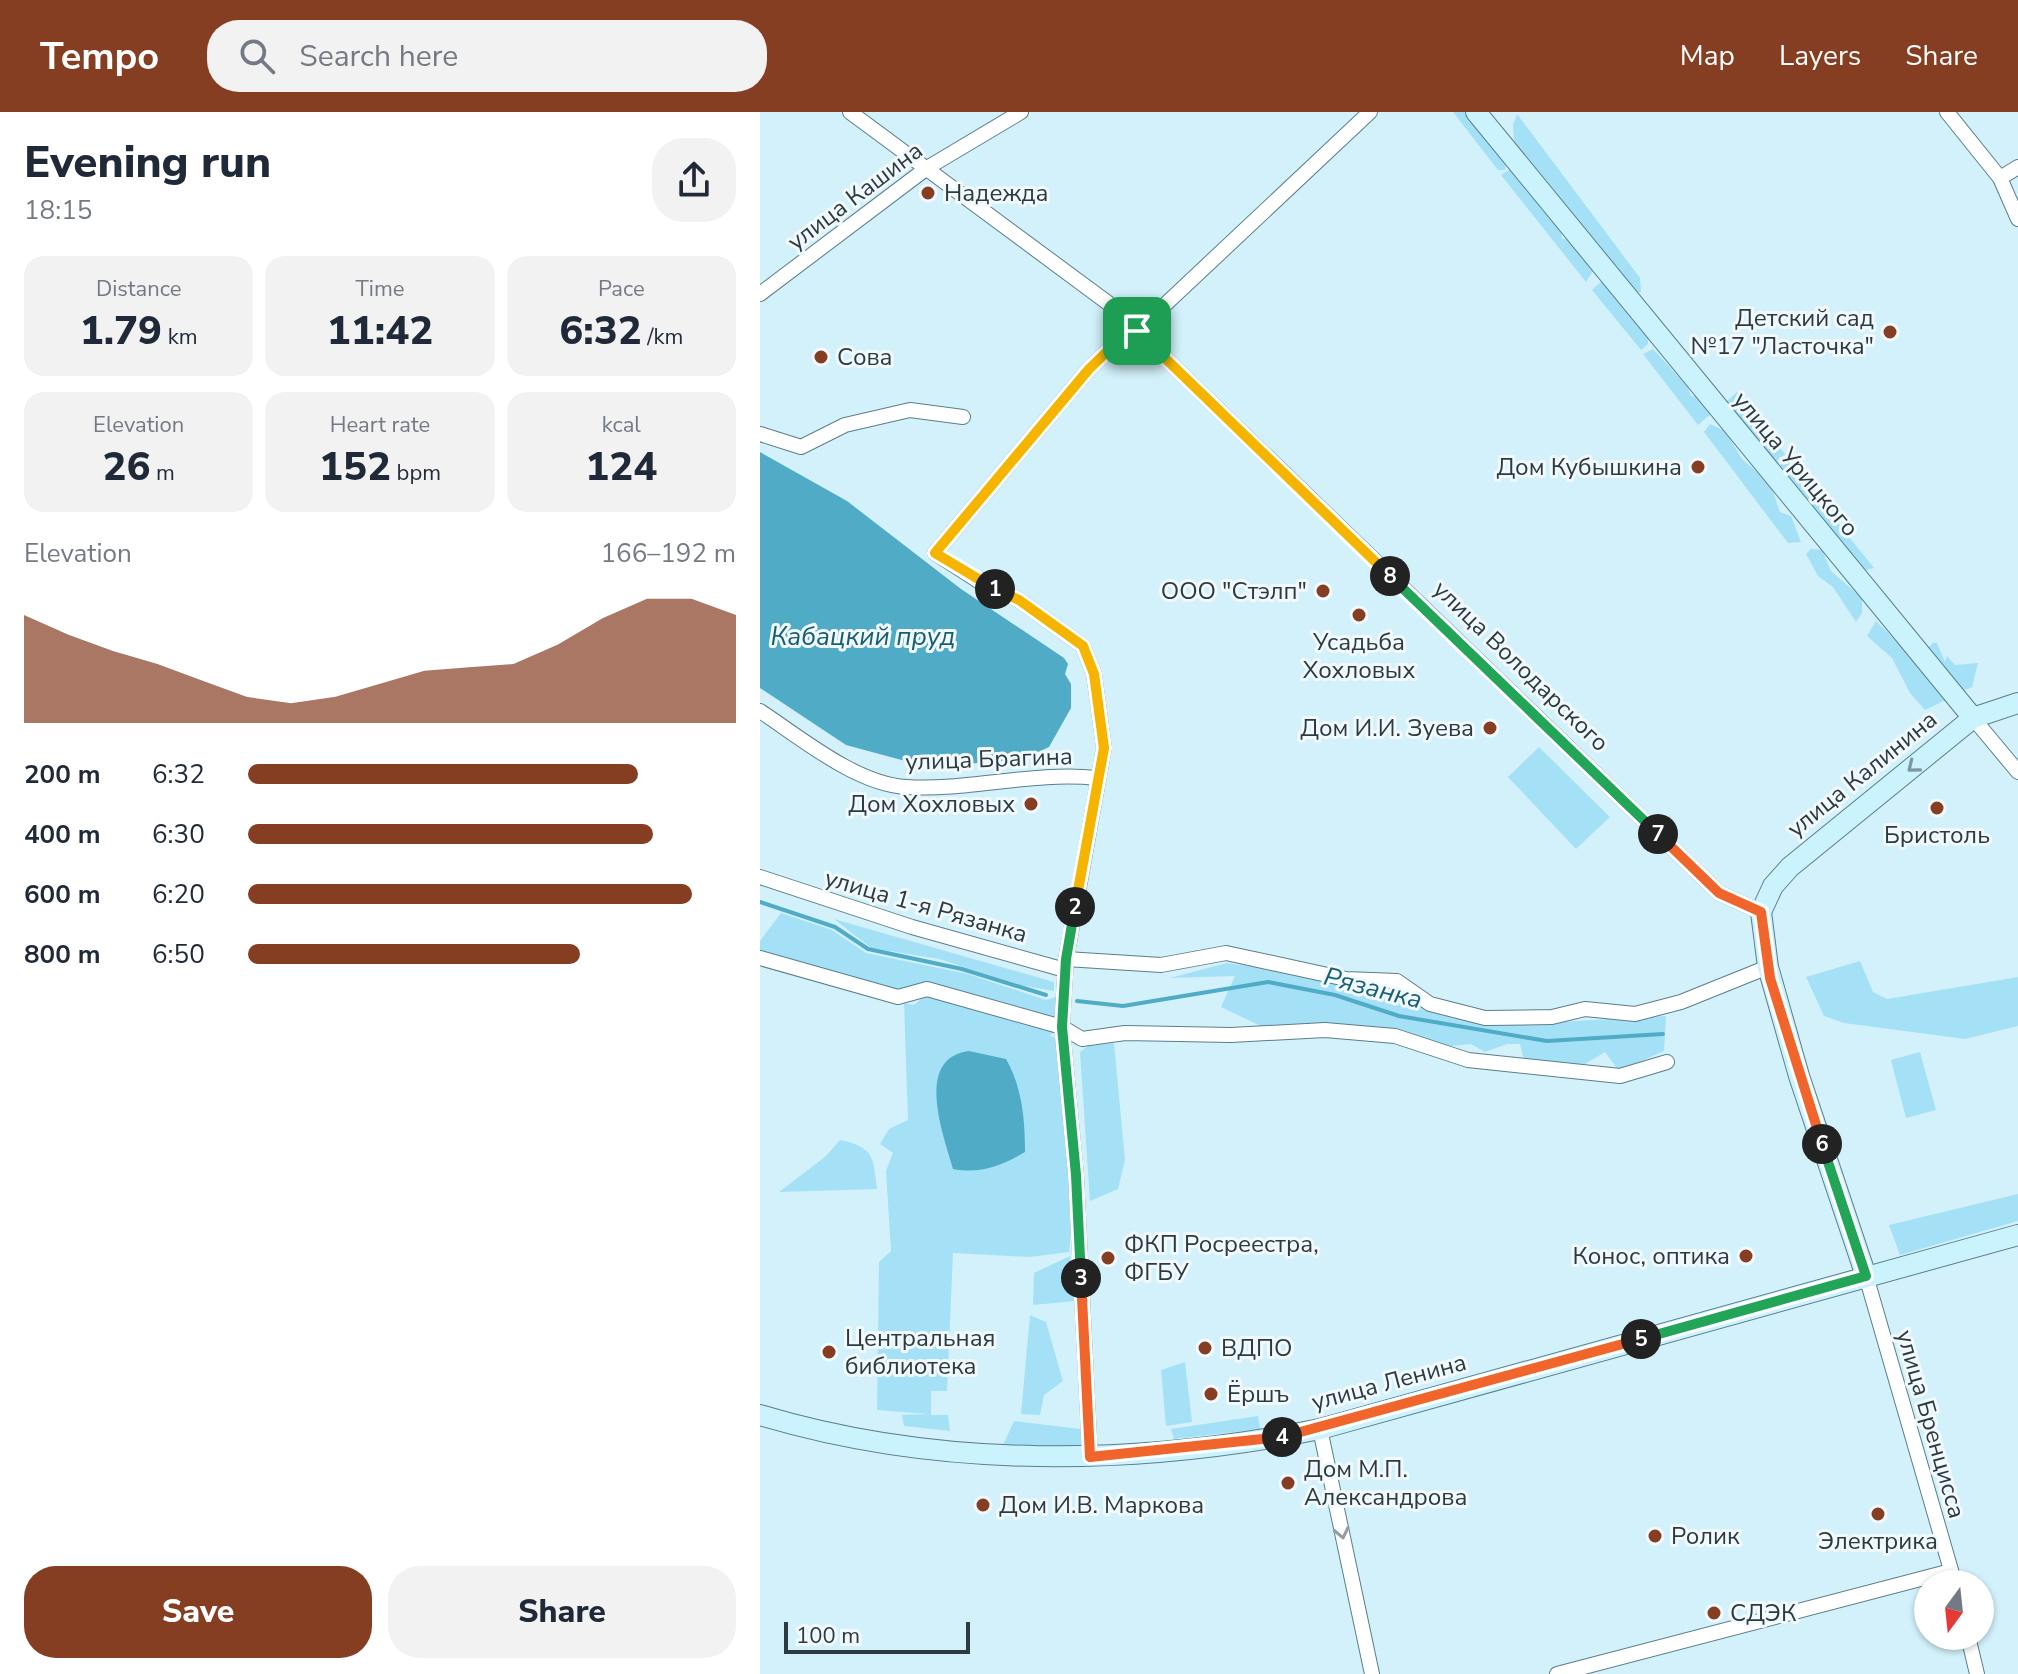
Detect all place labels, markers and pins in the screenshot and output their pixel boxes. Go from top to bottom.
place label: Надежда [944,177,1048,209]
marker: Надежда [919,184,937,202]
pin [1103,297,1171,365]
place label: Детский сад №17 "Ласточка" [1691,302,1874,362]
marker: Детский сад №17 "Ласточка" [1881,323,1899,341]
place label: Сова [837,341,893,373]
marker: Сова [812,348,830,366]
place label: Дом Кубышкина [1496,451,1682,483]
marker: Дом Кубышкина [1689,458,1707,476]
pin: 8 [1370,556,1410,596]
pin: 1 [975,569,1015,609]
place label: ООО "Стэлп" [1161,575,1307,607]
marker: ООО "Стэлп" [1314,582,1332,600]
marker: Усадьба Хохловых [1350,606,1368,624]
place label: Усадьба Хохловых [1303,626,1415,686]
place label: Дом И.И. Зуева [1300,712,1474,744]
marker: Дом И.И. Зуева [1481,719,1499,737]
place label: Дом Хохловых [848,788,1015,820]
marker: Дом Хохловых [1022,795,1040,813]
marker: Бристоль [1928,799,1946,817]
pin: 7 [1638,814,1678,854]
place label: Бристоль [1884,819,1990,851]
pin: 2 [1055,887,1095,927]
pin: 6 [1802,1124,1842,1164]
place label: ФКП Росреестра, ФГБУ [1124,1228,1319,1288]
place label: Конос, оптика [1572,1240,1730,1272]
marker: Конос, оптика [1737,1247,1755,1265]
marker: ФКП Росреестра, ФГБУ [1099,1249,1117,1267]
pin: 3 [1061,1258,1101,1298]
pin: 5 [1621,1319,1661,1359]
place label: Центральная библиотека [845,1322,996,1382]
place label: ВДПО [1221,1332,1293,1364]
marker: ВДПО [1196,1339,1214,1357]
marker: Центральная библиотека [820,1343,838,1361]
place label: Ёршъ [1227,1378,1289,1410]
marker: Ёршъ [1202,1385,1220,1403]
pin: 4 [1262,1417,1302,1457]
place label: Дом М.П. Александрова [1304,1453,1467,1513]
marker: Дом М.П. Александрова [1279,1474,1297,1492]
place label: Дом И.В. Маркова [999,1489,1204,1521]
marker: Дом И.В. Маркова [974,1496,992,1514]
marker: Электрика [1869,1505,1887,1523]
place label: Ролик [1671,1520,1740,1552]
place label: Электрика [1818,1525,1938,1557]
marker: Ролик [1646,1527,1664,1545]
place label: СДЭК [1730,1597,1797,1629]
marker: СДЭК [1705,1604,1723,1622]

